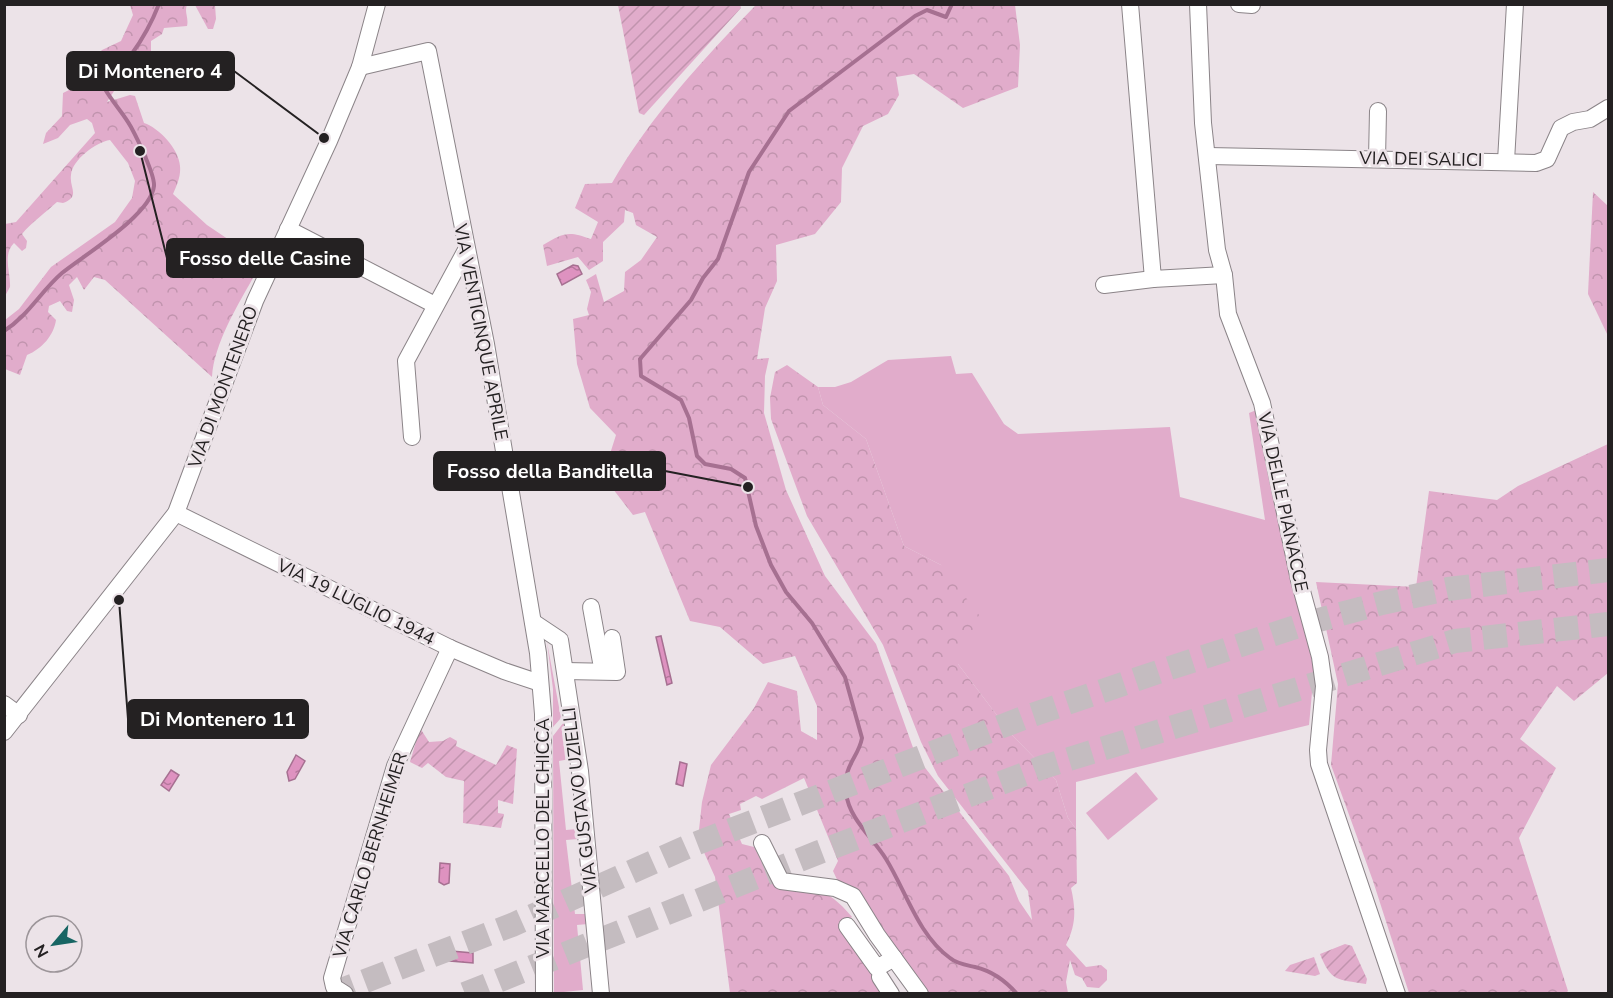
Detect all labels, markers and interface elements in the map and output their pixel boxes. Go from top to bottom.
callout: Di Montenero 4 [67,52,234,90]
text: Di Montenero 4 [78,58,222,85]
street label: VIA DEI SALICI [1358,146,1483,172]
street label: VIA VENTICINQUE APRILE [448,221,514,442]
callout: Fosso delle Casine [167,239,363,277]
text: Fosso delle Casine [179,245,351,272]
street label: VIA DI MONTENERO [182,303,263,472]
street label: VIA DELLE PIANACCE [1252,409,1314,594]
callout: Fosso della Banditella [434,452,665,490]
text: Fosso della Banditella [447,458,653,485]
street label: VIA 19 LUGLIO 1944 [272,553,439,651]
callout: Di Montenero 11 [128,700,308,738]
text: Di Montenero 11 [140,706,296,733]
street label: VIA GUSTAVO UZIELLI [557,706,603,895]
street label: VIA MARCELLO DEL CHICCA [531,718,555,959]
street label: VIA CARLO BERNHEIMER [327,749,413,962]
north arrow [24,914,84,974]
text: N [29,940,54,961]

